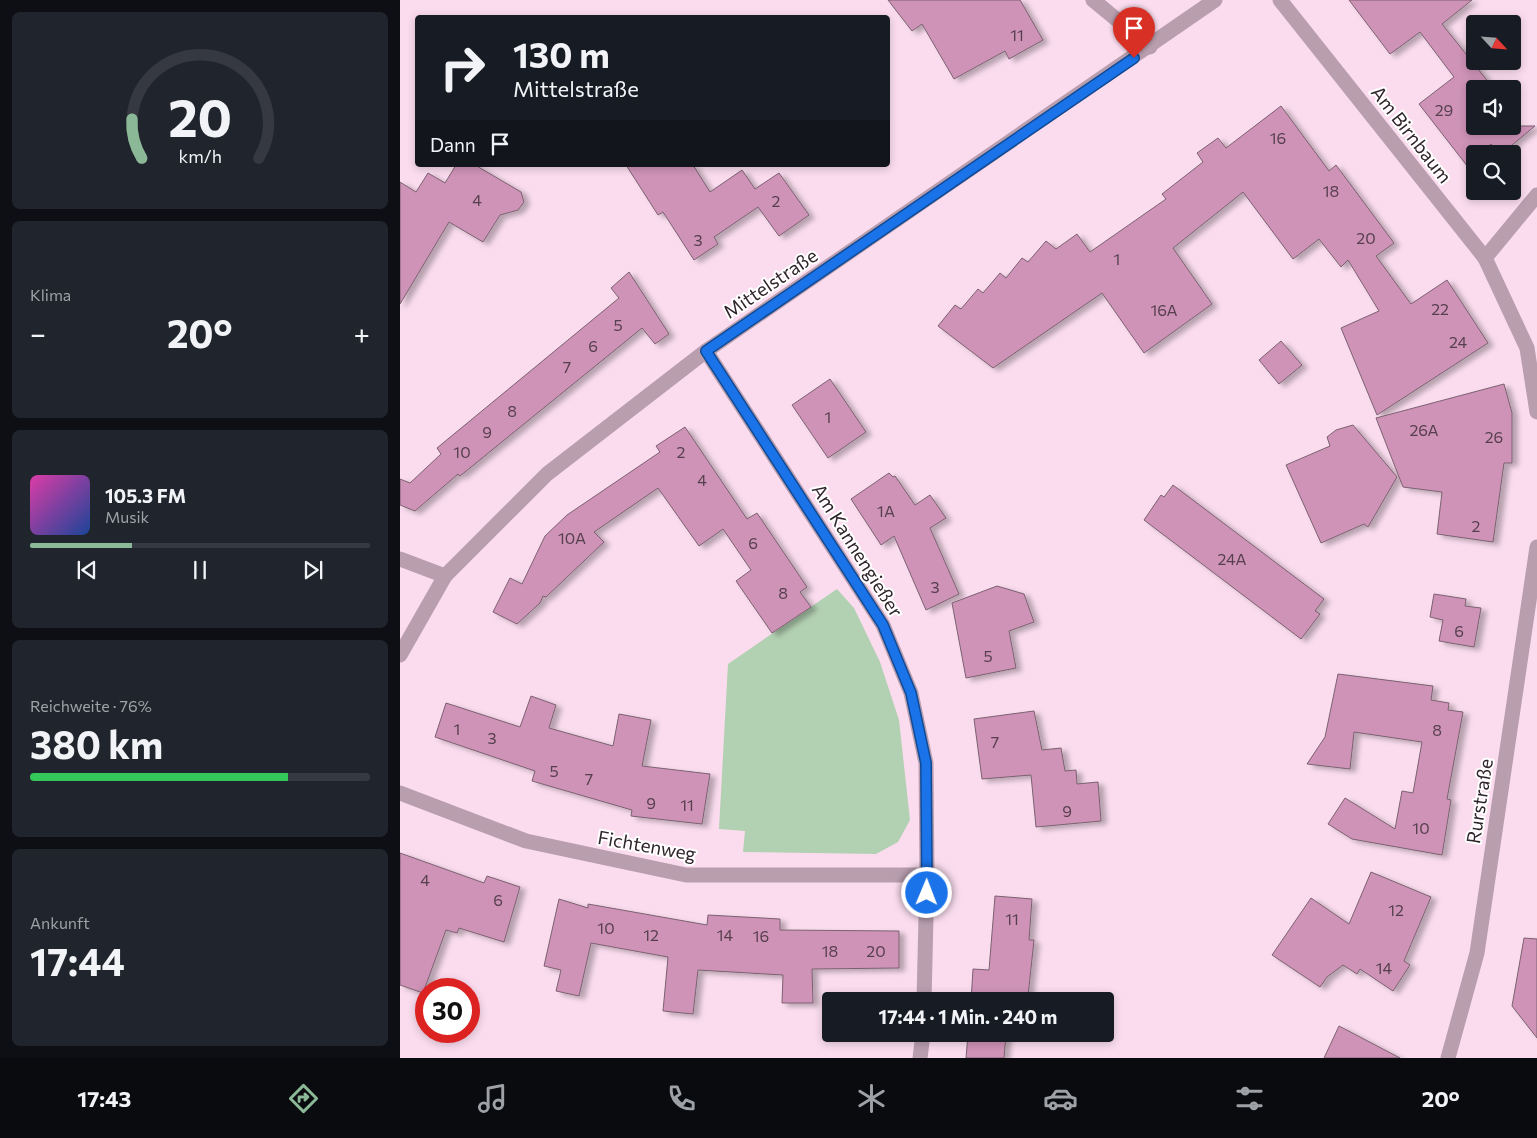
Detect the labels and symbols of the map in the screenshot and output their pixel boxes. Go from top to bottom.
pin [1113,7,1155,58]
north arrow [1466,15,1521,70]
house number: 11 [1010,25,1024,44]
street label: Am Birnbaum [1367,81,1457,187]
house number: 29 [1435,100,1453,119]
house number: 16 [1270,128,1286,147]
house number: 18 [1323,181,1339,200]
house number: 4 [472,190,482,209]
house number: 2 [772,191,781,210]
house number: 20 [1356,228,1376,247]
house number: 3 [693,230,703,249]
street label: Mittelstraße [719,243,821,323]
house number: 1 [1114,249,1120,268]
house number: 22 [1431,299,1449,318]
house number: 16A [1150,300,1178,319]
house number: 5 [613,315,623,334]
house number: 24 [1449,332,1467,351]
house number: 6 [588,336,598,355]
house number: 7 [563,357,571,376]
house number: 8 [507,401,517,420]
house number: 1 [825,407,831,426]
house number: 26A [1409,420,1439,439]
house number: 9 [482,422,492,441]
house number: 26 [1485,427,1503,446]
house number: 10 [453,442,471,461]
house number: 2 [677,442,686,461]
house number: 4 [697,470,707,489]
street label: Am Kannengießer [808,479,908,621]
house number: 1A [877,501,895,520]
house number: 2 [1472,516,1481,535]
house number: 10A [558,528,586,547]
house number: 6 [748,533,758,552]
house number: 24A [1217,549,1247,568]
house number: 3 [930,577,940,596]
house number: 8 [778,583,788,602]
house number: 6 [1454,621,1464,640]
house number: 5 [983,646,993,665]
house number: 1 [454,719,460,738]
house number: 8 [1432,720,1442,739]
house number: 3 [487,728,497,747]
house number: 7 [991,732,999,751]
street label: Rurstraße [1461,757,1497,845]
house number: 5 [549,761,559,780]
house number: 7 [585,769,593,788]
house number: 9 [646,793,656,812]
house number: 11 [680,795,694,814]
house number: 9 [1062,801,1072,820]
house number: 10 [1412,818,1430,837]
street label: Fichtenweg [596,825,698,865]
position arrow [900,866,952,918]
house number: 4 [420,870,430,889]
house number: 6 [493,890,503,909]
house number: 12 [1388,900,1404,919]
house number: 11 [1005,909,1019,928]
house number: 10 [597,918,615,937]
house number: 12 [643,925,659,944]
house number: 14 [717,925,734,944]
house number: 16 [753,926,769,945]
house number: 18 [822,941,838,960]
house number: 20 [866,941,886,960]
house number: 14 [1376,958,1393,977]
speed limit sign: 30 [415,978,480,1043]

